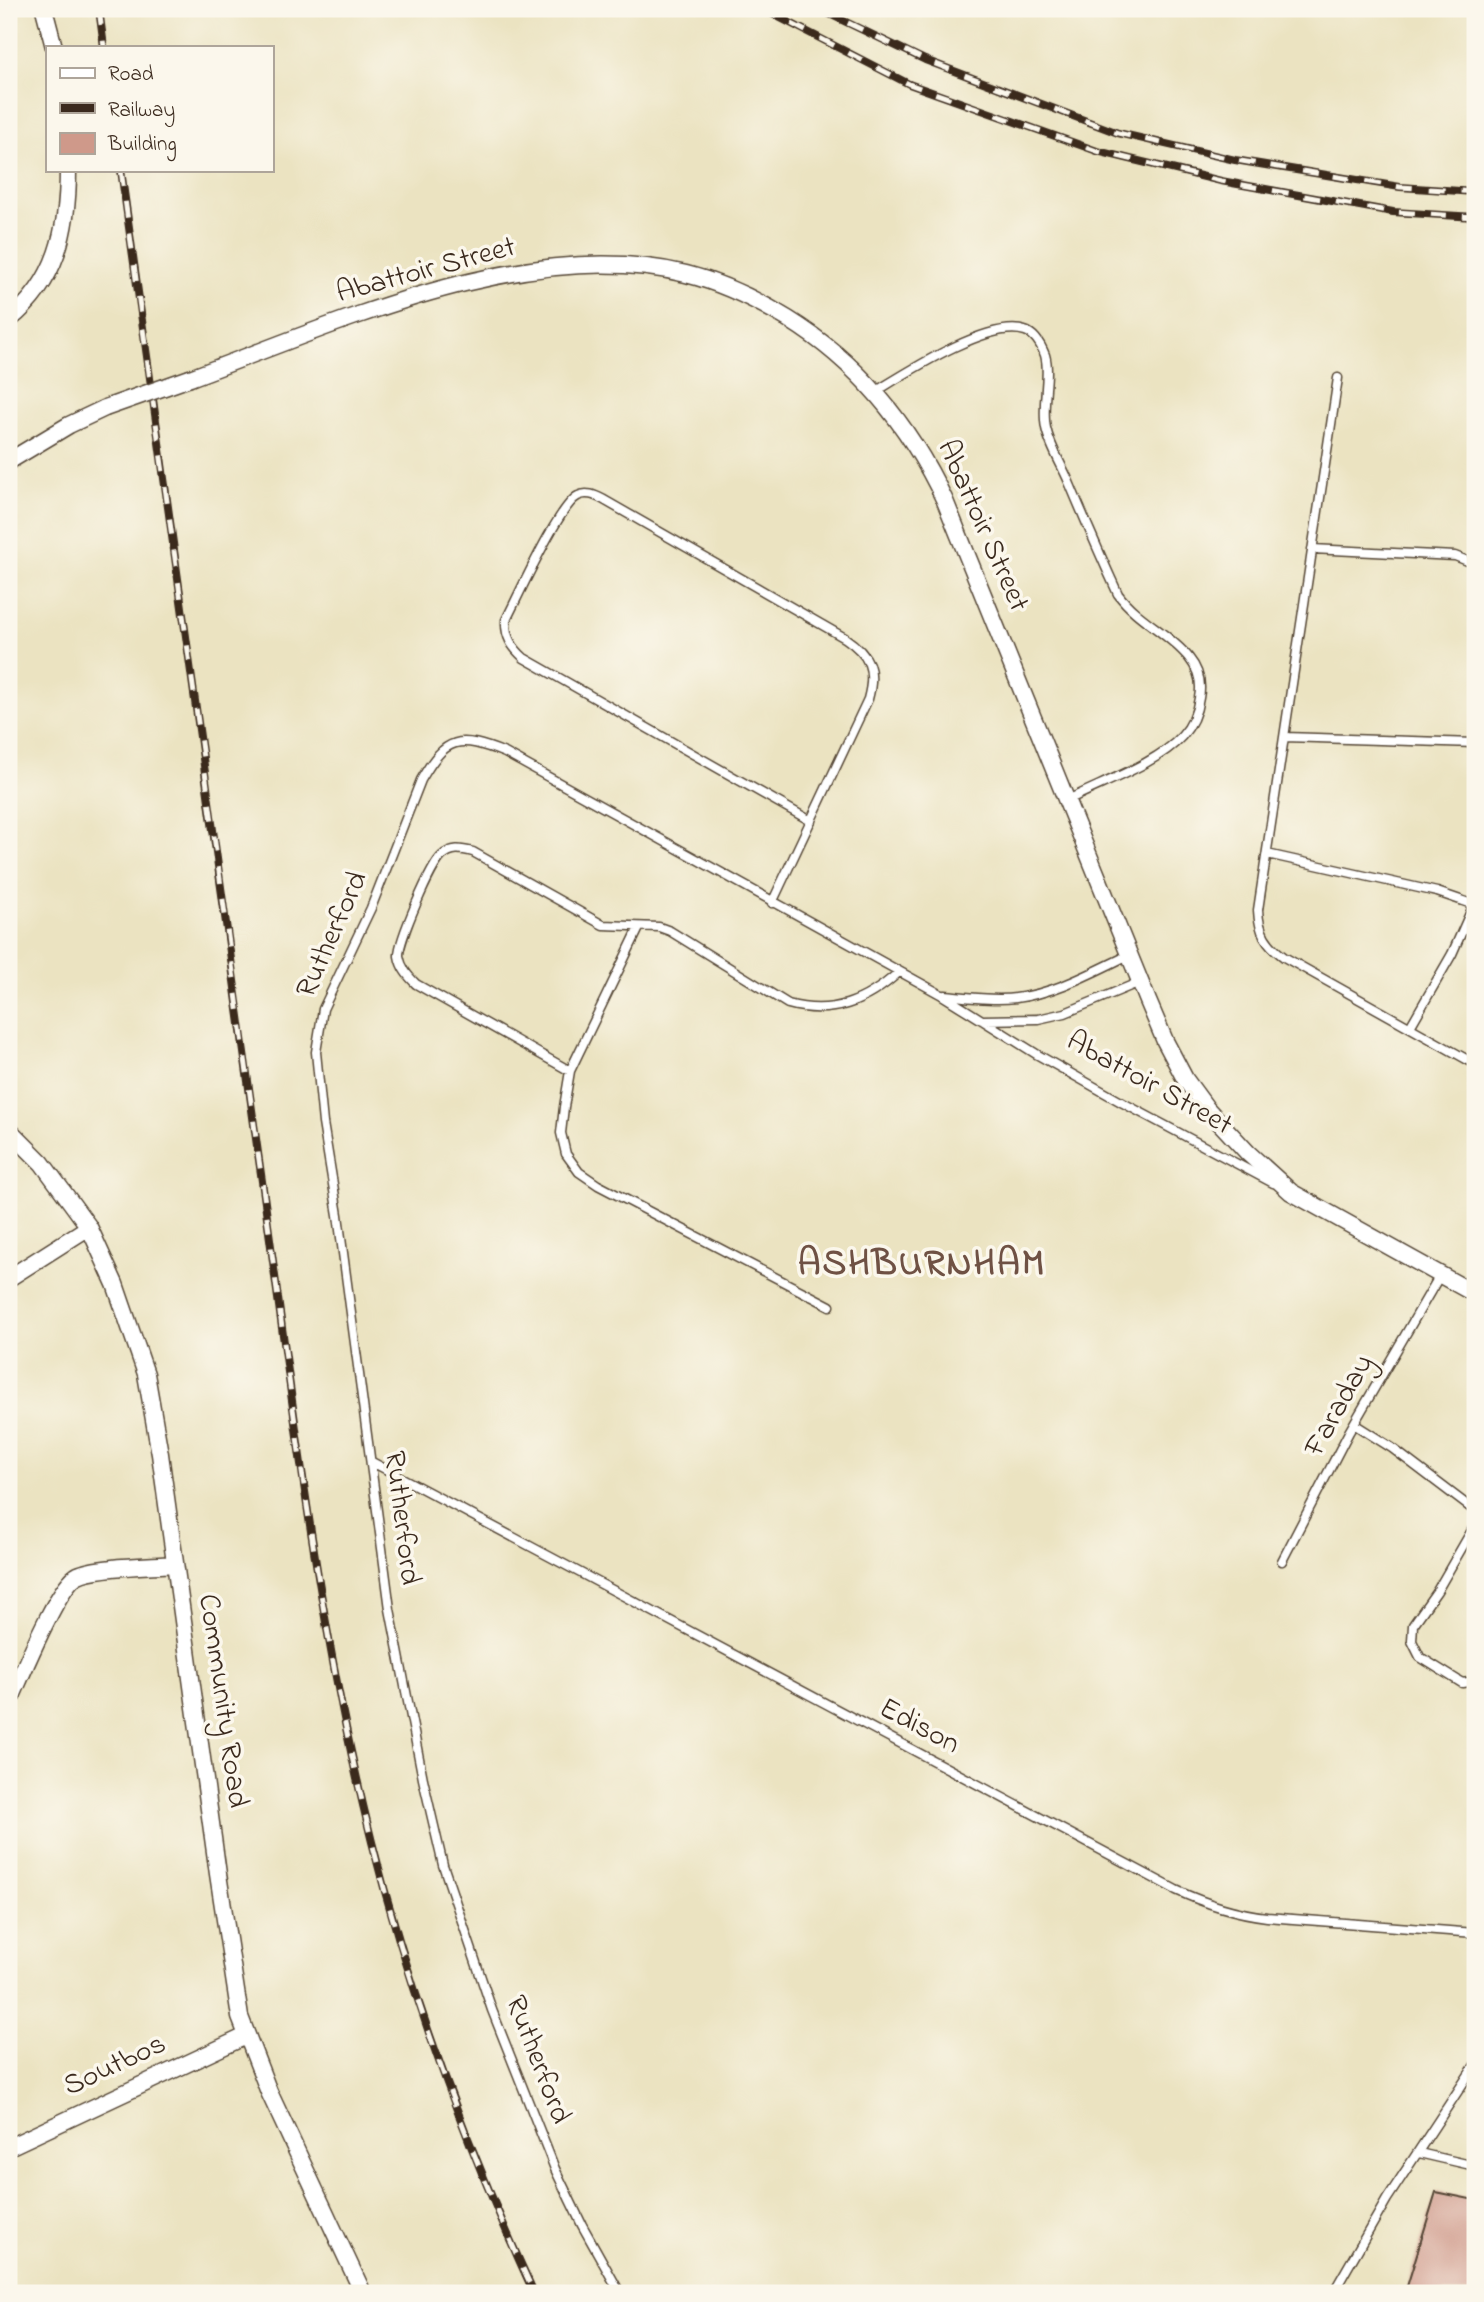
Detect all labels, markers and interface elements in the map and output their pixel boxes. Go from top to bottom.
legend [46,46,273,172]
text: Road [108,60,154,90]
text: Railway [108,96,175,128]
text: Building [107,130,177,162]
street label: Abattoir Street [331,226,521,316]
street label: Abattoir Street [924,433,1040,619]
street label: Rutherford [286,864,381,1005]
street label: Abattoir Street [1058,1020,1240,1148]
district label: ASHBURNHAM [798,1238,1046,1292]
street label: Faraday [1293,1347,1386,1466]
street label: Rutherford [371,1449,431,1588]
street label: Community Road [185,1591,259,1811]
street label: Edison [871,1687,967,1767]
street label: Rutherford [492,1989,582,2131]
street label: Soutbos [56,2023,174,2109]

